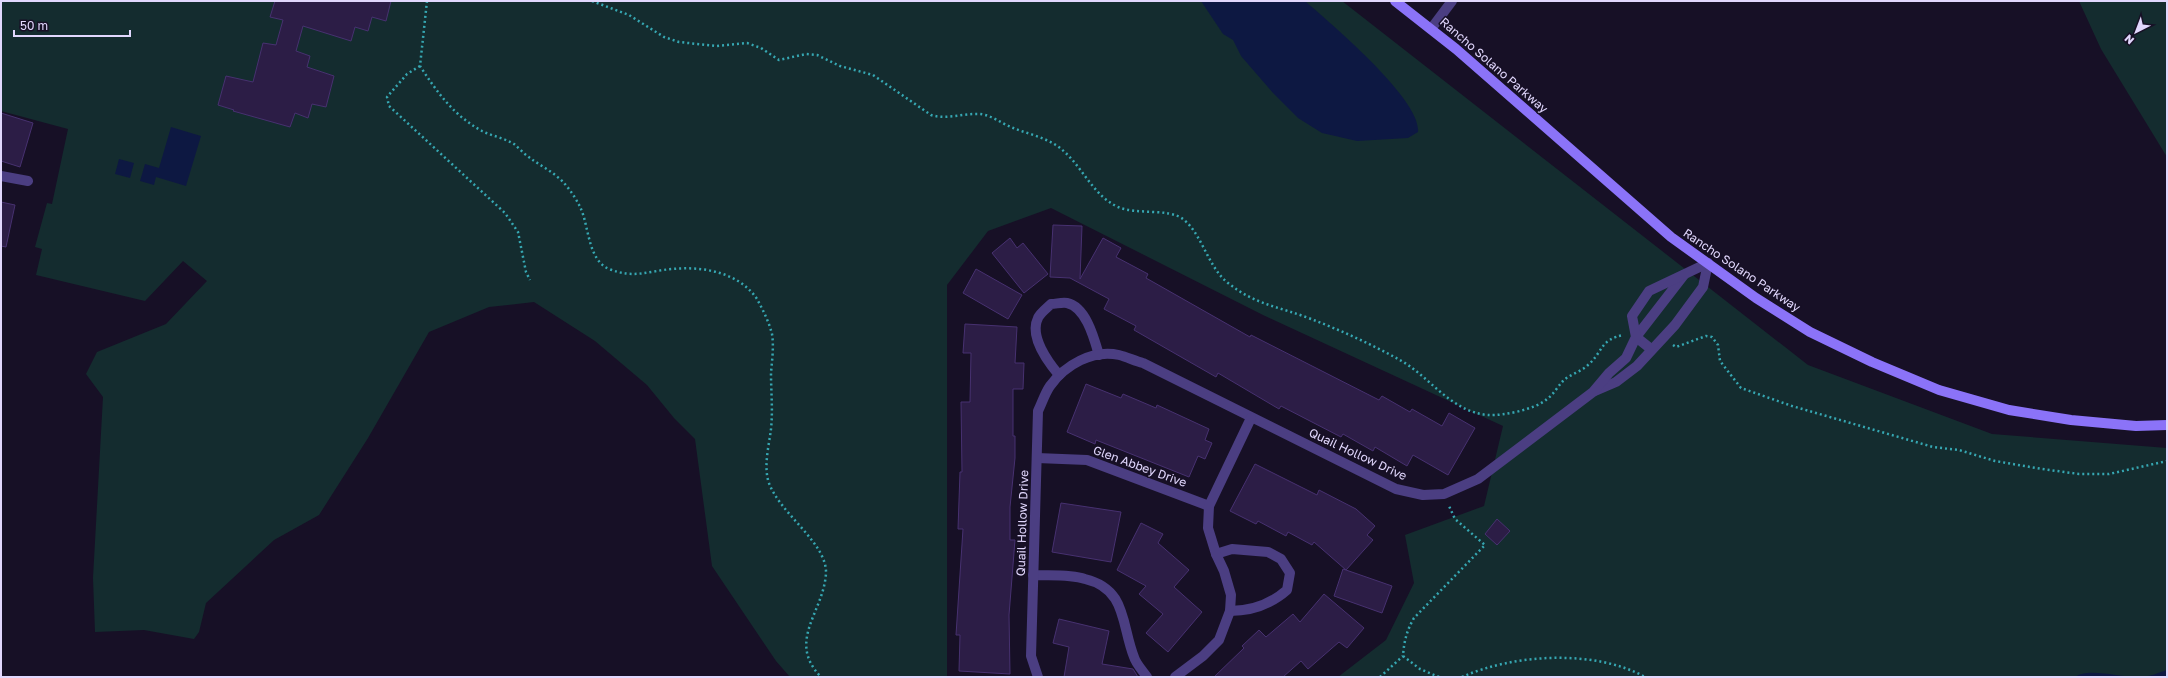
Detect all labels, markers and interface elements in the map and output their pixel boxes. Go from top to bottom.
scale bar [14,12,130,38]
north arrow [2116,12,2156,52]
street label: Rancho Solano Parkway [1437,14,1551,116]
text: 50 m [20,18,48,33]
text: N [2122,32,2136,47]
street label: Rancho Solano Parkway [1680,225,1804,315]
street label: Quail Hollow Drive [1307,425,1409,483]
street label: Glen Abbey Drive [1091,442,1189,490]
street label: Quail Hollow Drive [1013,470,1031,576]

